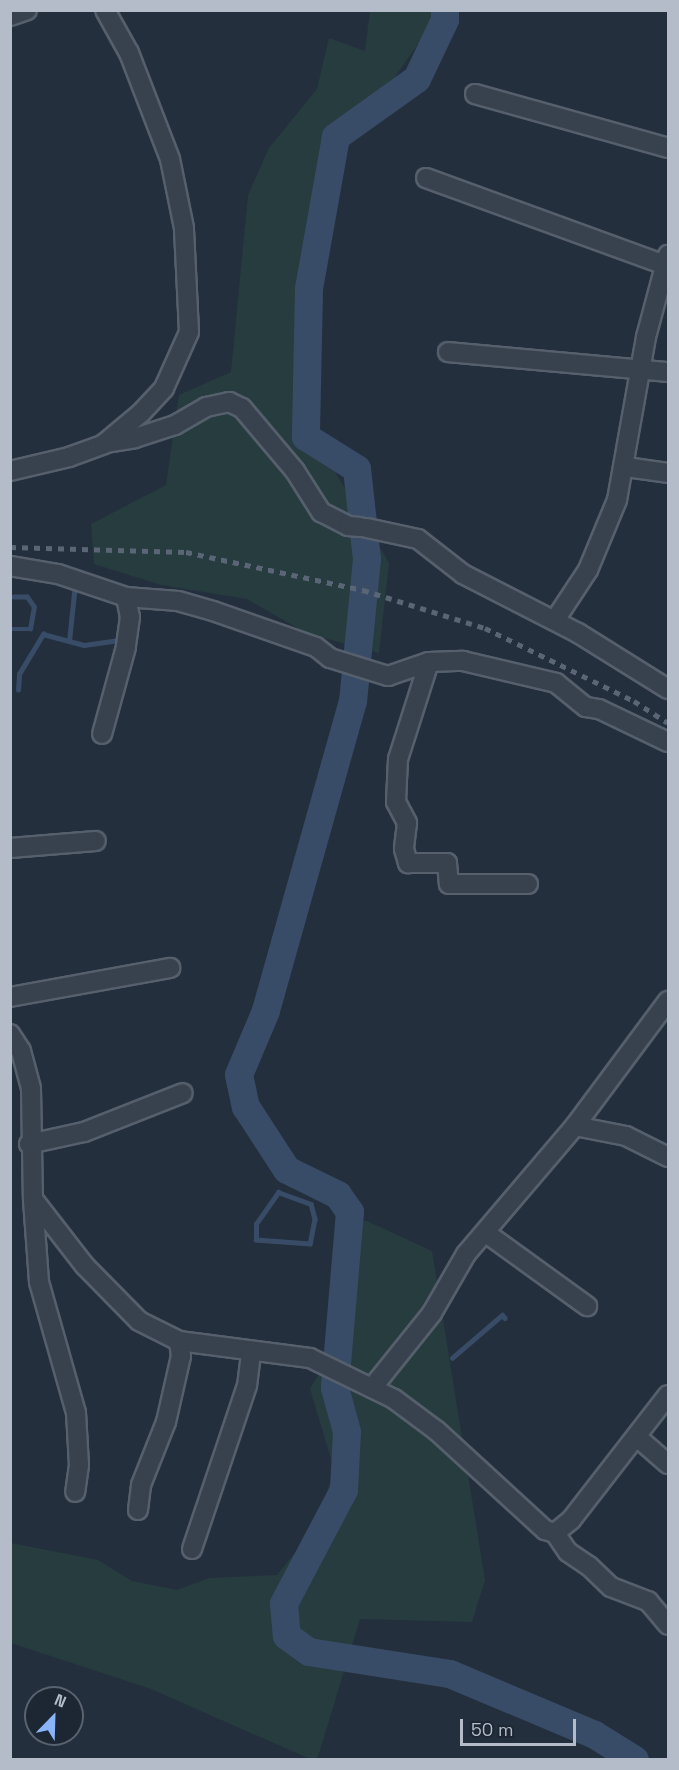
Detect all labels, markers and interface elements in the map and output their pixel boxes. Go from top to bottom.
north arrow [24,1686,84,1746]
text: N [51,1689,69,1713]
scale bar [463,1707,578,1745]
text: 50 m [471,1718,513,1741]

